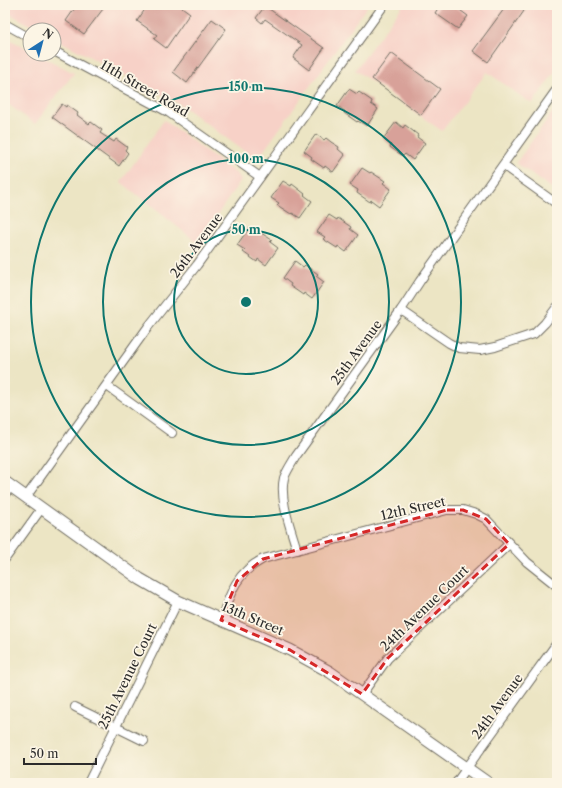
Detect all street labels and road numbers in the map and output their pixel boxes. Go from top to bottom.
street label: 11th Street Road [98,56,192,120]
street label: 26th Avenue [166,209,226,281]
street label: 25th Avenue [327,316,385,388]
street label: 12th Street [379,493,447,523]
street label: 24th Avenue Court [377,562,472,654]
street label: 13th Street [220,598,287,638]
street label: 25th Avenue Court [94,620,160,732]
street label: 24th Avenue [468,670,526,742]

